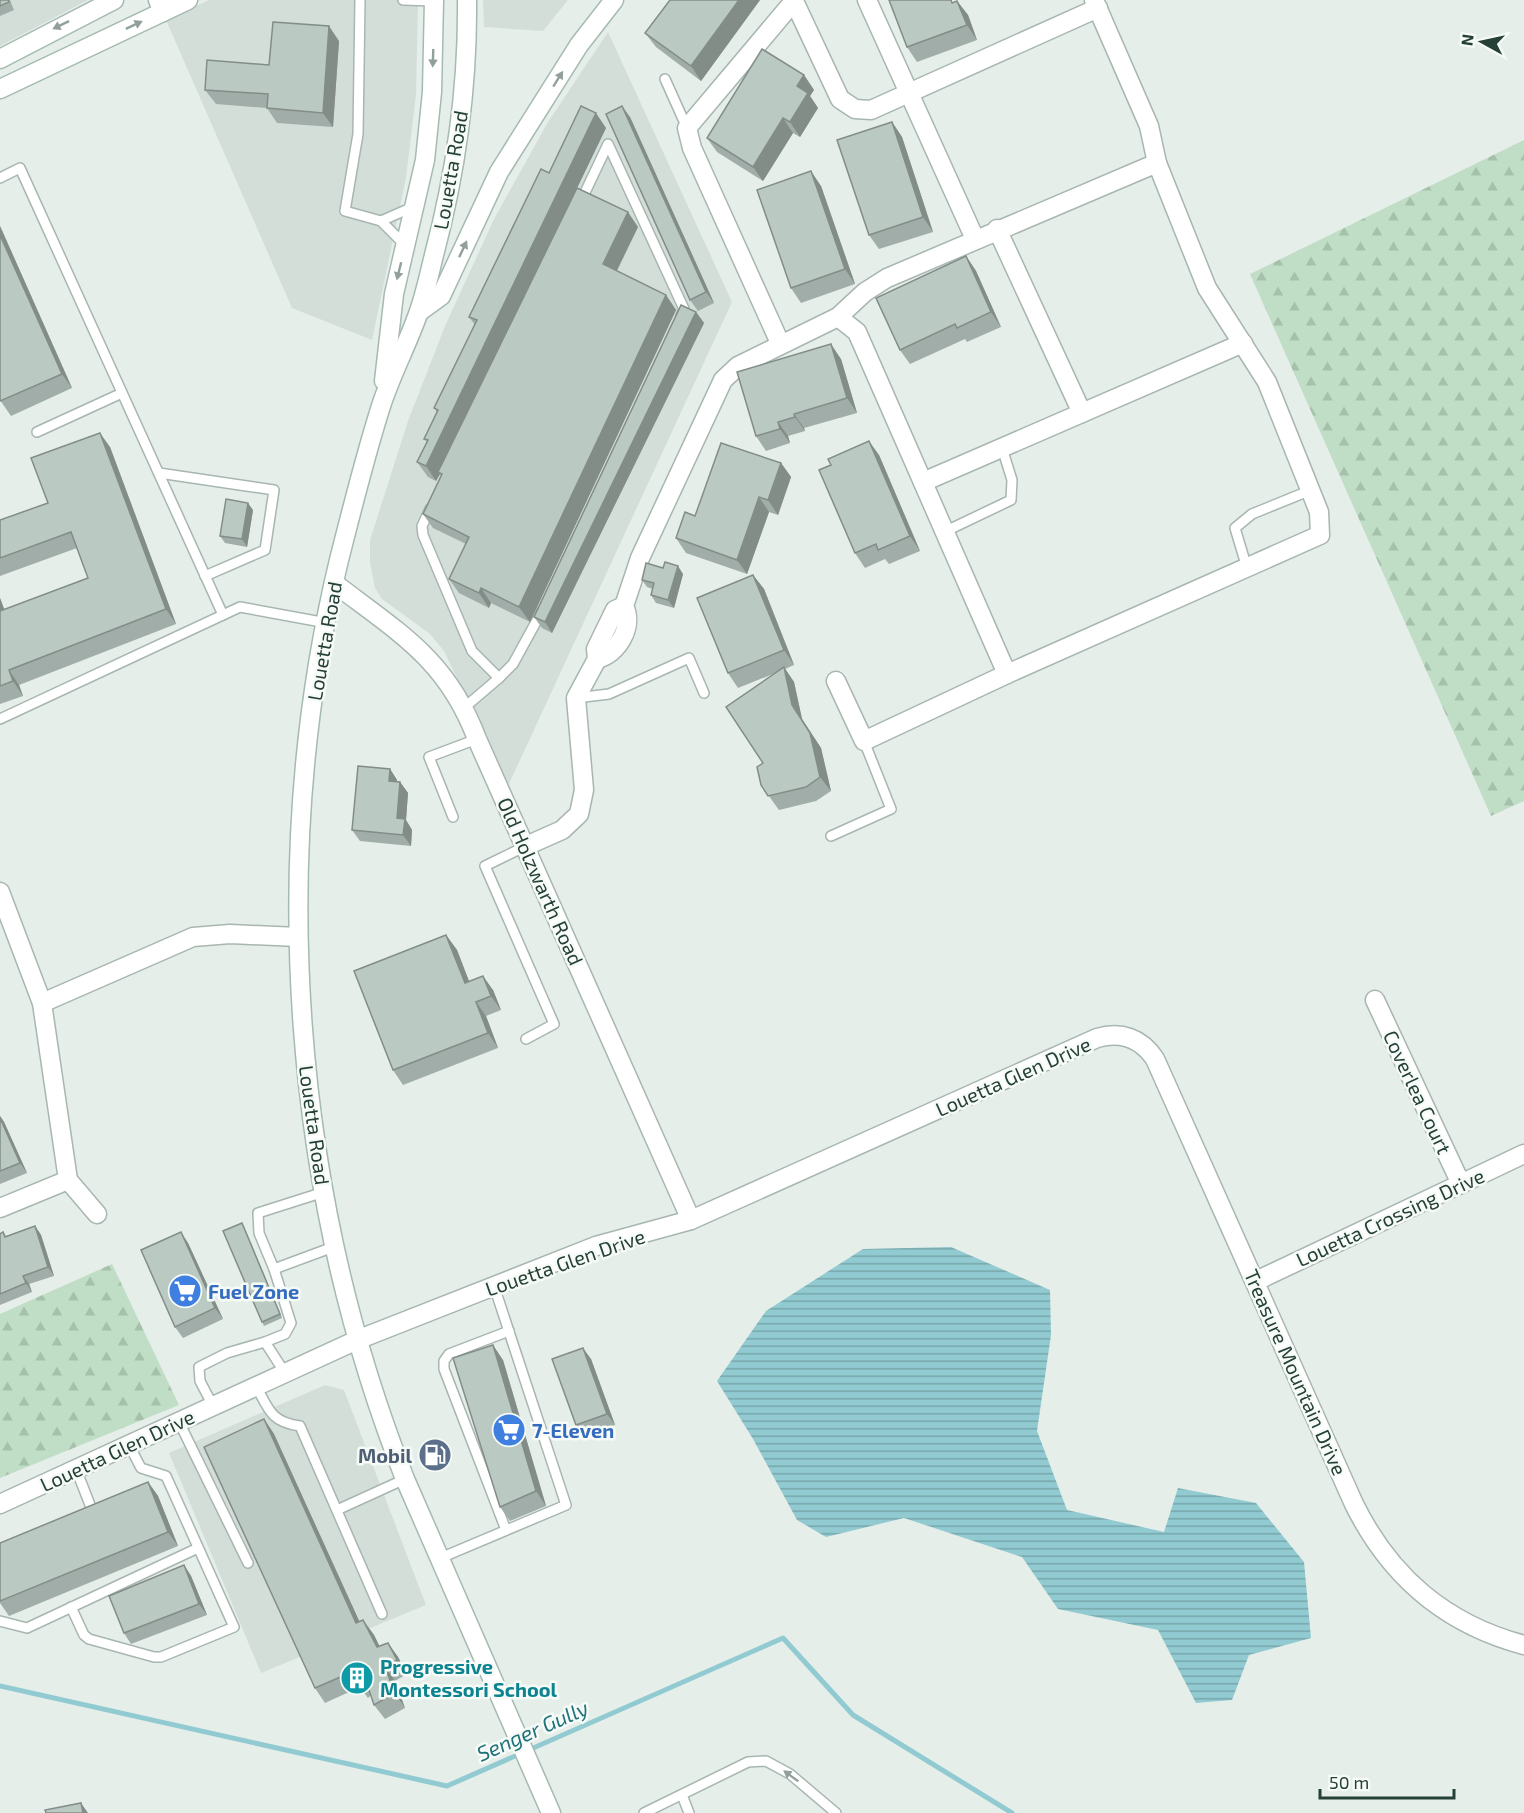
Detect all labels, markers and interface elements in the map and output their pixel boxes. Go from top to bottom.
north arrow [1452,12,1512,72]
one-way arrow [52,21,69,30]
one-way arrow [126,21,143,30]
text: N [1456,33,1477,47]
one-way arrow [428,49,438,68]
one-way arrow [552,71,563,87]
street label: Louetta Road [428,109,472,231]
one-way arrow [459,241,468,258]
one-way arrow [394,262,404,280]
street label: Louetta Road [302,580,346,702]
street label: Old Holzwarth Road [493,793,589,969]
street label: Coverlea Court [1379,1026,1457,1158]
street label: Louetta Glen Drive [932,1031,1094,1121]
street label: Louetta Road [295,1064,335,1186]
street label: Louetta Crossing Drive [1292,1163,1488,1271]
street label: Louetta Glen Drive [482,1223,648,1301]
street label: Treasure Mountain Drive [1240,1265,1352,1479]
supermarket icon: Fuel Zone [167,1273,203,1309]
place label: Fuel Zone [208,1279,299,1303]
street label: Louetta Glen Drive [36,1404,198,1496]
supermarket icon: 7-Eleven [491,1412,527,1448]
place label: 7-Eleven [532,1418,614,1442]
fuel station icon: Mobil [417,1437,453,1473]
place label: Mobil [358,1443,412,1467]
place label: Progressive Montessori School [380,1654,558,1701]
building icon: Progressive Montessori School [339,1660,375,1696]
water label: Senger Gully [472,1694,592,1767]
scale bar [1320,1762,1454,1800]
one-way arrow [783,1770,798,1782]
text: 50 m [1329,1771,1369,1793]

